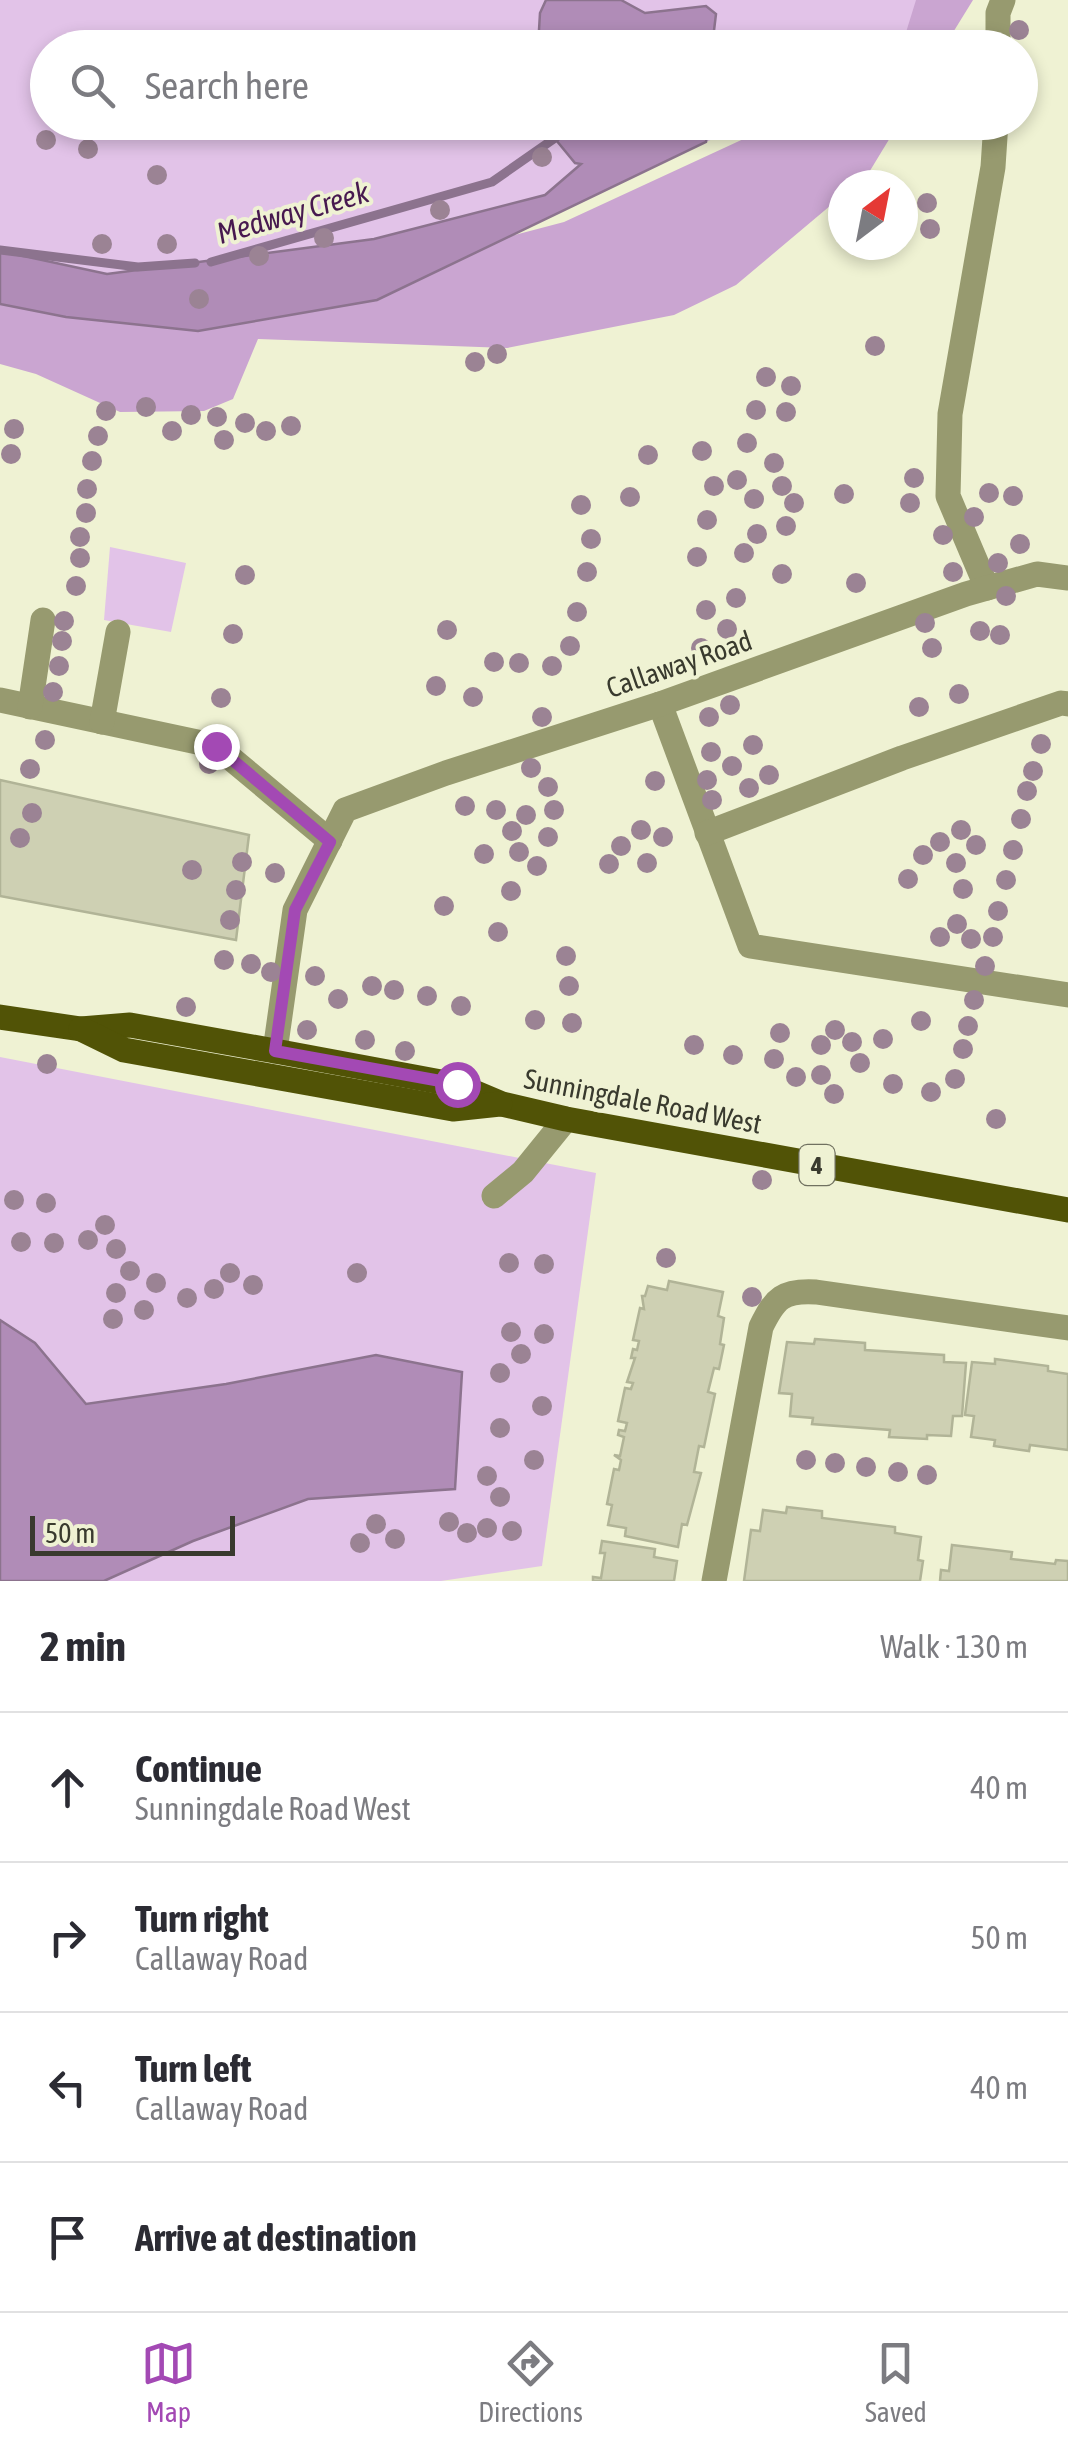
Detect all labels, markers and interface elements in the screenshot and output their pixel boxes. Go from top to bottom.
search box [30,30,1038,140]
icon: search [65,58,120,113]
text: Search here [145,64,309,107]
north arrow [828,170,918,260]
water label: Medway Creek [213,174,373,250]
street label: Callaway Road [602,624,756,704]
route end [194,724,240,770]
route start [435,1062,481,1108]
street label: Sunningdale Road West [521,1062,765,1140]
road number: 4 [800,1145,834,1185]
scale bar [30,1511,235,1556]
text: 50 m [45,1517,95,1549]
text: 2 min [40,1622,126,1670]
text: Walk · 130 m [880,1628,1028,1665]
text: Continue [135,1747,262,1790]
icon: ahead [40,1760,95,1815]
text: 40 m [970,1769,1028,1806]
text: Sunningdale Road West [135,1790,411,1827]
text: Turn right [135,1897,269,1940]
icon: right [40,1910,95,1965]
text: 50 m [970,1919,1028,1956]
text: Callaway Road [135,1940,308,1977]
text: Turn left [135,2047,251,2090]
icon: left [40,2060,95,2115]
text: 40 m [970,2069,1028,2106]
text: Callaway Road [135,2090,308,2127]
icon: arrive [40,2210,95,2265]
text: Arrive at destination [135,2216,417,2259]
tab: Map [141,2336,196,2428]
tab: Directions [478,2336,583,2428]
tab: Saved [865,2336,927,2428]

